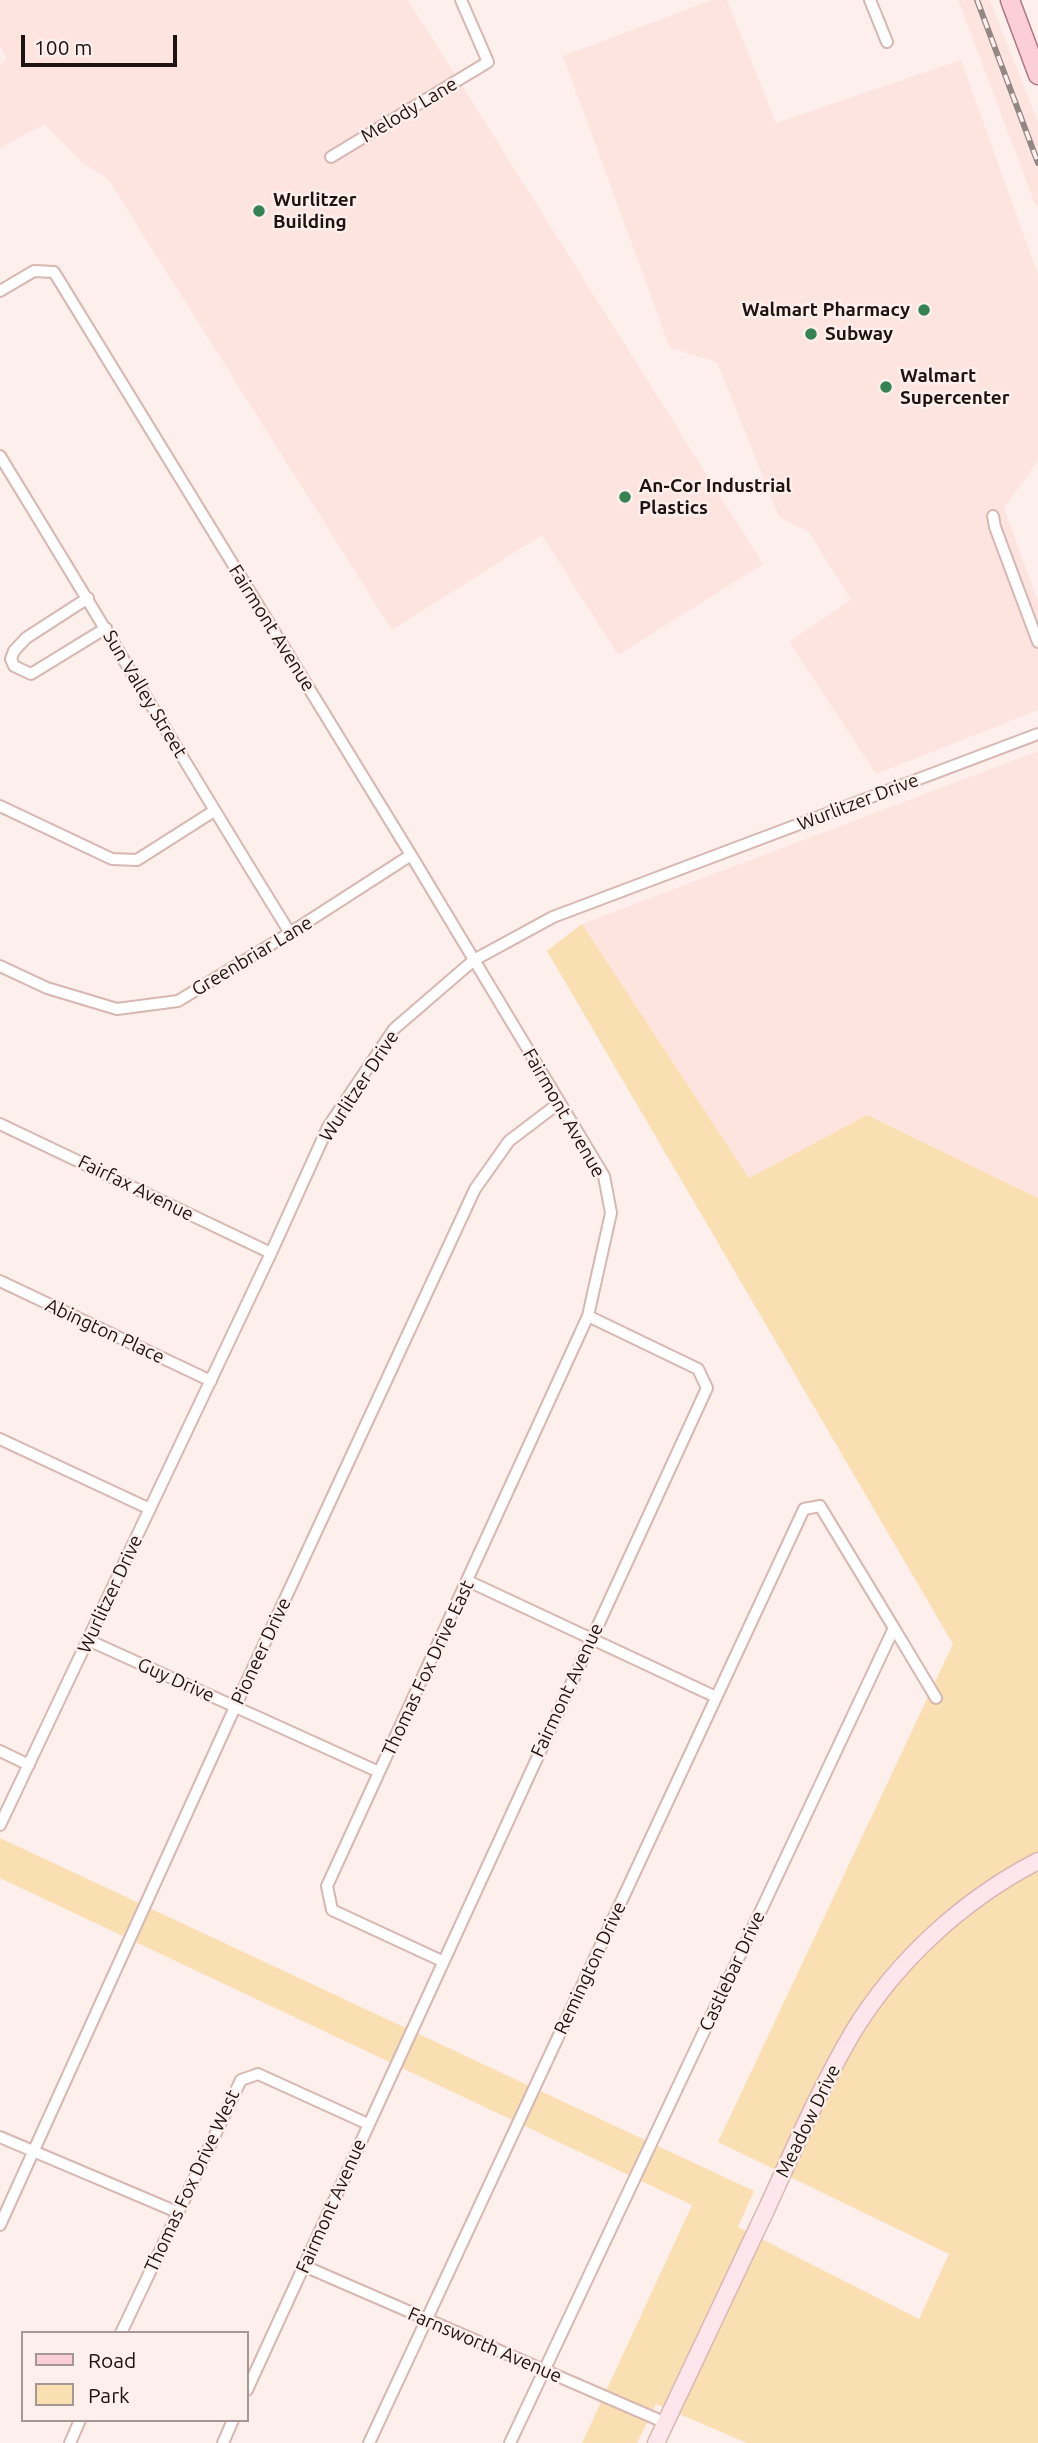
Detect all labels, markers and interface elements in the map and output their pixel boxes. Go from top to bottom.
scale bar [24,21,180,65]
text: 100 m [34,35,92,59]
street label: Melody Lane [357,72,461,148]
place label: Wurlitzer Building [273,189,357,233]
marker: Wurlitzer Building [251,203,267,219]
place label: Walmart Pharmacy [742,299,910,321]
marker: Walmart Pharmacy [916,302,932,318]
place label: Subway [825,323,893,345]
marker: Subway [803,326,819,342]
place label: Walmart Supercenter [900,365,1010,409]
marker: Walmart Supercenter [878,379,894,395]
place label: An-Cor Industrial Plastics [639,475,791,519]
marker: An-Cor Industrial Plastics [617,489,633,505]
street label: Fairmont Avenue [224,560,320,696]
street label: Sun Valley Street [98,626,192,762]
street label: Wurlitzer Drive [794,768,922,836]
street label: Greenbriar Lane [188,911,316,1001]
street label: Wurlitzer Drive [315,1026,403,1146]
street label: Fairmont Avenue [518,1044,610,1182]
street label: Fairfax Avenue [74,1150,198,1226]
street label: Abington Place [42,1293,168,1369]
street label: Wurlitzer Drive [73,1531,147,1657]
street label: Thomas Fox Drive East [377,1576,479,1760]
street label: Pioneer Drive [226,1594,296,1708]
street label: Fairmont Avenue [526,1619,608,1761]
street label: Guy Drive [134,1653,218,1707]
street label: Remington Drive [549,1898,631,2038]
street label: Castlebar Drive [694,1907,770,2035]
street label: Meadow Drive [771,2061,845,2181]
street label: Thomas Fox Drive West [140,2086,244,2276]
street label: Fairmont Avenue [291,2135,371,2277]
street label: Farnsworth Avenue [405,2302,565,2388]
legend [21,2331,248,2422]
text: Road [88,2348,136,2372]
text: Park [88,2383,130,2407]

